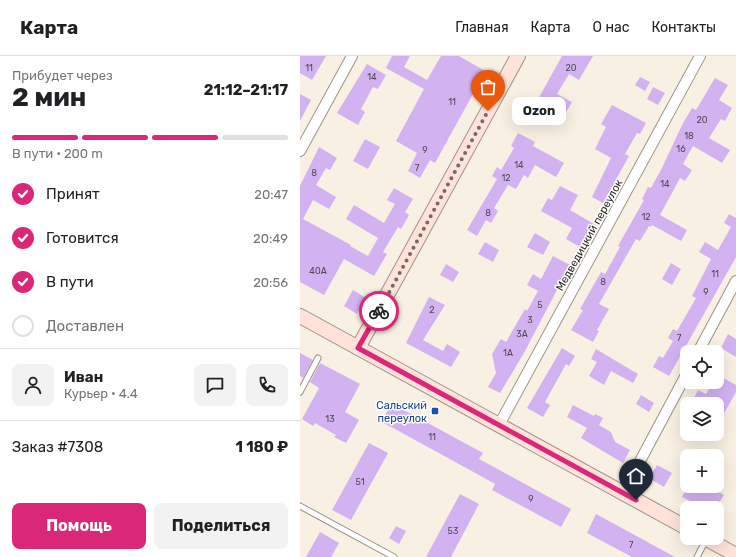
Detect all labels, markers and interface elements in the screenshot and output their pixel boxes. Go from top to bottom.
text: Карта [20,16,78,39]
text: Главная [455,19,509,36]
text: Карта [531,19,571,36]
text: О нас [593,19,629,36]
text: Контакты [651,19,716,36]
house number: 11 [305,63,313,73]
house number: 20 [566,63,577,73]
text: Прибудет через [12,68,113,83]
pin [471,70,505,111]
house number: 14 [367,72,377,82]
icon: bag [477,76,499,98]
text: 21:12–21:17 [204,81,288,99]
text: 2 мин [12,82,86,113]
house number: 11 [448,97,456,107]
callout: Ozon [512,97,566,125]
text: Ozon [523,103,555,118]
house number: 20 [697,115,708,125]
house number: 18 [684,131,694,141]
house number: 16 [676,144,686,154]
house number: 9 [422,145,428,155]
text: В пути · 200 m [12,146,103,161]
house number: 14 [514,160,524,170]
house number: 7 [415,163,420,173]
house number: 8 [311,168,317,178]
house number: 12 [501,173,511,183]
street label: Медведицкий переулок [553,177,626,293]
house number: 14 [660,179,670,189]
icon: check [12,183,34,205]
text: Принят [46,185,100,203]
text: 20:47 [254,187,288,202]
house number: 8 [485,208,491,218]
house number: 12 [641,212,651,222]
icon: check [12,227,34,249]
text: Готовится [46,229,119,247]
text: 20:49 [253,231,288,246]
house number: 40А [309,266,327,276]
house number: 11 [711,269,719,279]
icon: check [12,271,34,293]
text: В пути [46,273,94,291]
text: 20:56 [253,275,288,290]
house number: 8 [600,277,606,287]
house number: 9 [703,287,709,297]
courier [359,291,399,331]
icon: bike [368,300,390,322]
house number: 5 [537,300,543,310]
house number: 2 [429,305,435,315]
house number: 3 [527,315,533,325]
text: Доставлен [46,317,124,335]
house number: 3А [516,329,528,339]
house number: 7 [677,333,682,343]
map controls [680,345,724,545]
button: locate [680,345,724,389]
house number: 1А [503,348,513,358]
button: person [12,364,54,406]
button: chat [194,364,236,406]
button: phone [246,364,288,406]
text: Иван [64,368,103,386]
text: Курьер · 4.4 [64,386,138,401]
button: layers [680,397,724,441]
place label: Сальский переулок [376,399,427,425]
marker: Сальский переулок [430,406,440,416]
house number: 13 [325,414,335,424]
house number: 11 [428,432,436,442]
text: Заказ #7308 [12,438,103,456]
text: 1 180 ₽ [236,438,288,456]
button: + [680,449,724,493]
pin [619,459,653,500]
icon: home [625,465,647,487]
house number: 51 [355,477,365,487]
house number: 9 [528,494,534,504]
button: − [680,501,724,545]
button: Помощь [12,503,146,549]
button: Поделиться [154,503,288,549]
house number: 53 [448,526,458,536]
house number: 7 [629,540,634,550]

